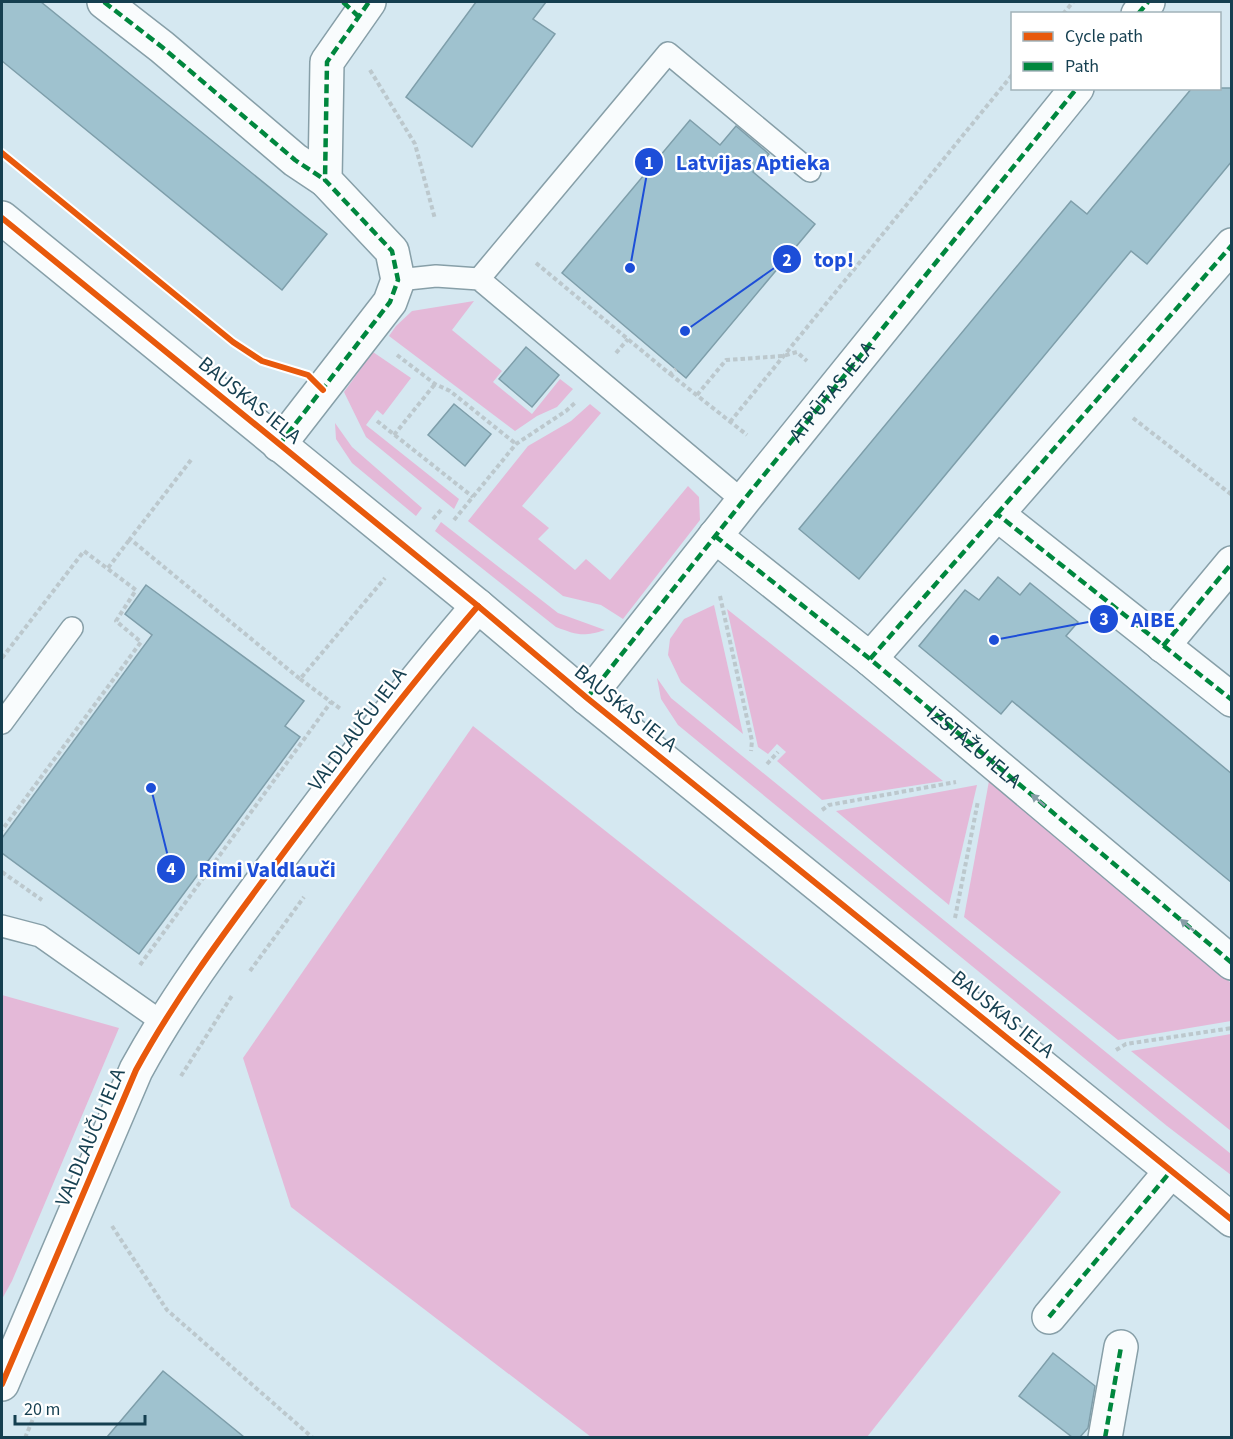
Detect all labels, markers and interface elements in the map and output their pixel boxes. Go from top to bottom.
legend [1011,12,1221,90]
text: Cycle path [1065,24,1143,49]
text: Path [1065,54,1099,79]
callout: Latvijas Aptieka [634,142,843,182]
text: Latvijas Aptieka [676,147,830,179]
text: 1 [644,151,654,176]
callout: top! [772,239,866,279]
text: top! [814,244,854,276]
text: 2 [782,248,792,273]
street label: ATPŪTAS IELA [781,334,882,449]
street label: BAUSKAS IELA [192,349,308,451]
callout: AIBE [1089,599,1187,639]
text: AIBE [1130,604,1175,636]
text: 3 [1099,607,1109,632]
street label: BAUSKAS IELA [568,657,684,759]
street label: VALDLAUČU IELA [301,661,414,797]
street label: IZSTĀŽU IELA [920,698,1029,796]
one-way arrow [1030,793,1046,806]
callout: Rimi Valdlauči [156,849,348,889]
text: Rimi Valdlauči [198,854,336,886]
text: 4 [166,857,176,882]
one-way arrow [1180,919,1195,932]
street label: BAUSKAS IELA [945,963,1061,1065]
street label: VALDLAUČU IELA [47,1063,133,1211]
scale bar [15,1388,146,1426]
text: 20 m [24,1397,60,1422]

